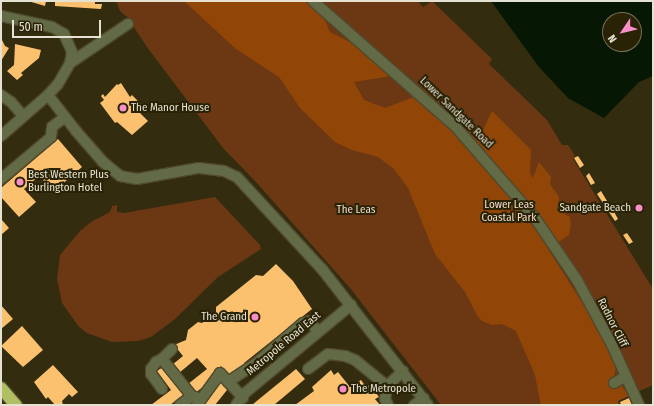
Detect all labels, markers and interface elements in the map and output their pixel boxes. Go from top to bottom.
scale bar [14,12,103,38]
north arrow [602,12,642,52]
text: 50 m [19,20,43,34]
text: N [605,32,620,45]
street label: Lower Sandgate Road [417,75,495,151]
place label: The Manor House [131,101,209,115]
marker: The Manor House [118,103,128,113]
place label: Best Western Plus Burlington Hotel [28,169,109,195]
marker: Best Western Plus Burlington Hotel [15,177,25,187]
park label: Lower Leas Coastal Park [482,199,536,225]
place label: Sandgate Beach [559,201,631,215]
park label: The Leas [337,203,375,217]
marker: Sandgate Beach [634,203,644,213]
street label: Radnor Cliff [594,296,630,350]
street label: Metropole Road East [244,309,324,379]
place label: The Grand [201,310,247,324]
marker: The Grand [250,312,260,322]
place label: The Metropole [351,382,416,396]
marker: The Metropole [338,384,348,394]

